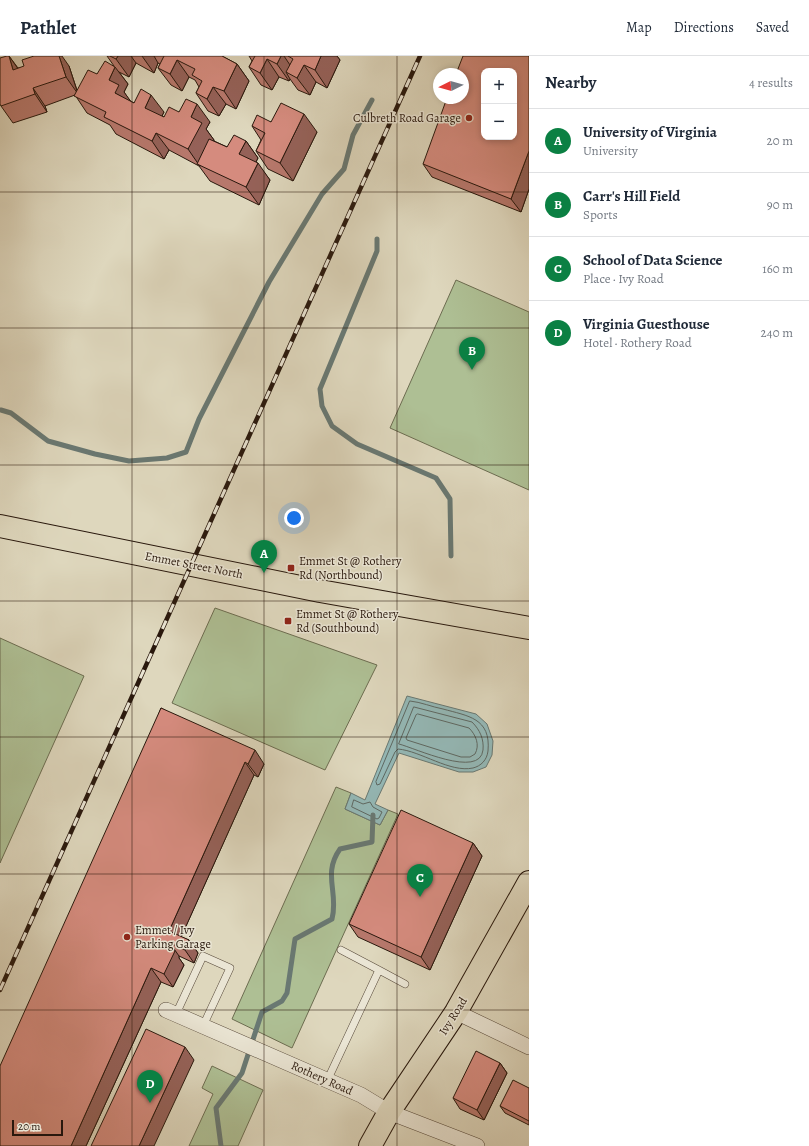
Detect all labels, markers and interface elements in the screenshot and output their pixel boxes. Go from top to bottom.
text: Pathlet [20,15,76,41]
text: Map [626,18,652,37]
text: Directions [674,18,734,37]
text: Saved [756,18,789,37]
north arrow [433,68,469,104]
map controls [481,68,517,140]
button: + [481,68,517,104]
text: Nearby [545,71,596,94]
text: 4 results [749,74,793,91]
button: − [481,104,517,140]
place label: Culbreth Road Garage [353,110,461,126]
marker: Culbreth Road Garage [464,113,474,123]
text: University of Virginia [583,122,717,142]
text: A [554,132,562,149]
text: 20 m [767,132,793,149]
text: University [583,142,638,159]
text: Carr's Hill Field [583,186,680,206]
text: B [554,196,562,213]
text: 90 m [767,196,793,213]
text: Sports [583,206,618,223]
text: School of Data Science [583,250,723,270]
text: C [554,260,562,277]
text: 160 m [762,260,793,277]
text: Place · Ivy Road [583,270,664,287]
text: Virginia Guesthouse [583,314,710,334]
text: D [553,324,563,341]
text: 240 m [761,324,793,341]
text: Hotel · Rothery Road [583,334,692,351]
pin: B [459,337,485,370]
your location [284,508,304,528]
pin: A [251,540,277,573]
street label: Emmet Street North [144,548,245,582]
place label: Emmet St @ Rothery Rd (Northbound) [299,553,402,583]
marker: Emmet St @ Rothery Rd (Northbound) [286,563,296,573]
place label: Emmet St @ Rothery Rd (Southbound) [296,606,399,636]
marker: Emmet St @ Rothery Rd (Southbound) [283,616,293,626]
pin: C [407,864,433,897]
place label: Emmet / Ivy Parking Garage [135,922,211,952]
marker: Emmet / Ivy Parking Garage [122,932,132,942]
street label: Ivy Road [435,993,471,1038]
street label: Rothery Road [289,1057,356,1099]
pin: D [137,1070,163,1103]
scale bar [12,1118,63,1137]
text: 20 m [18,1119,40,1134]

